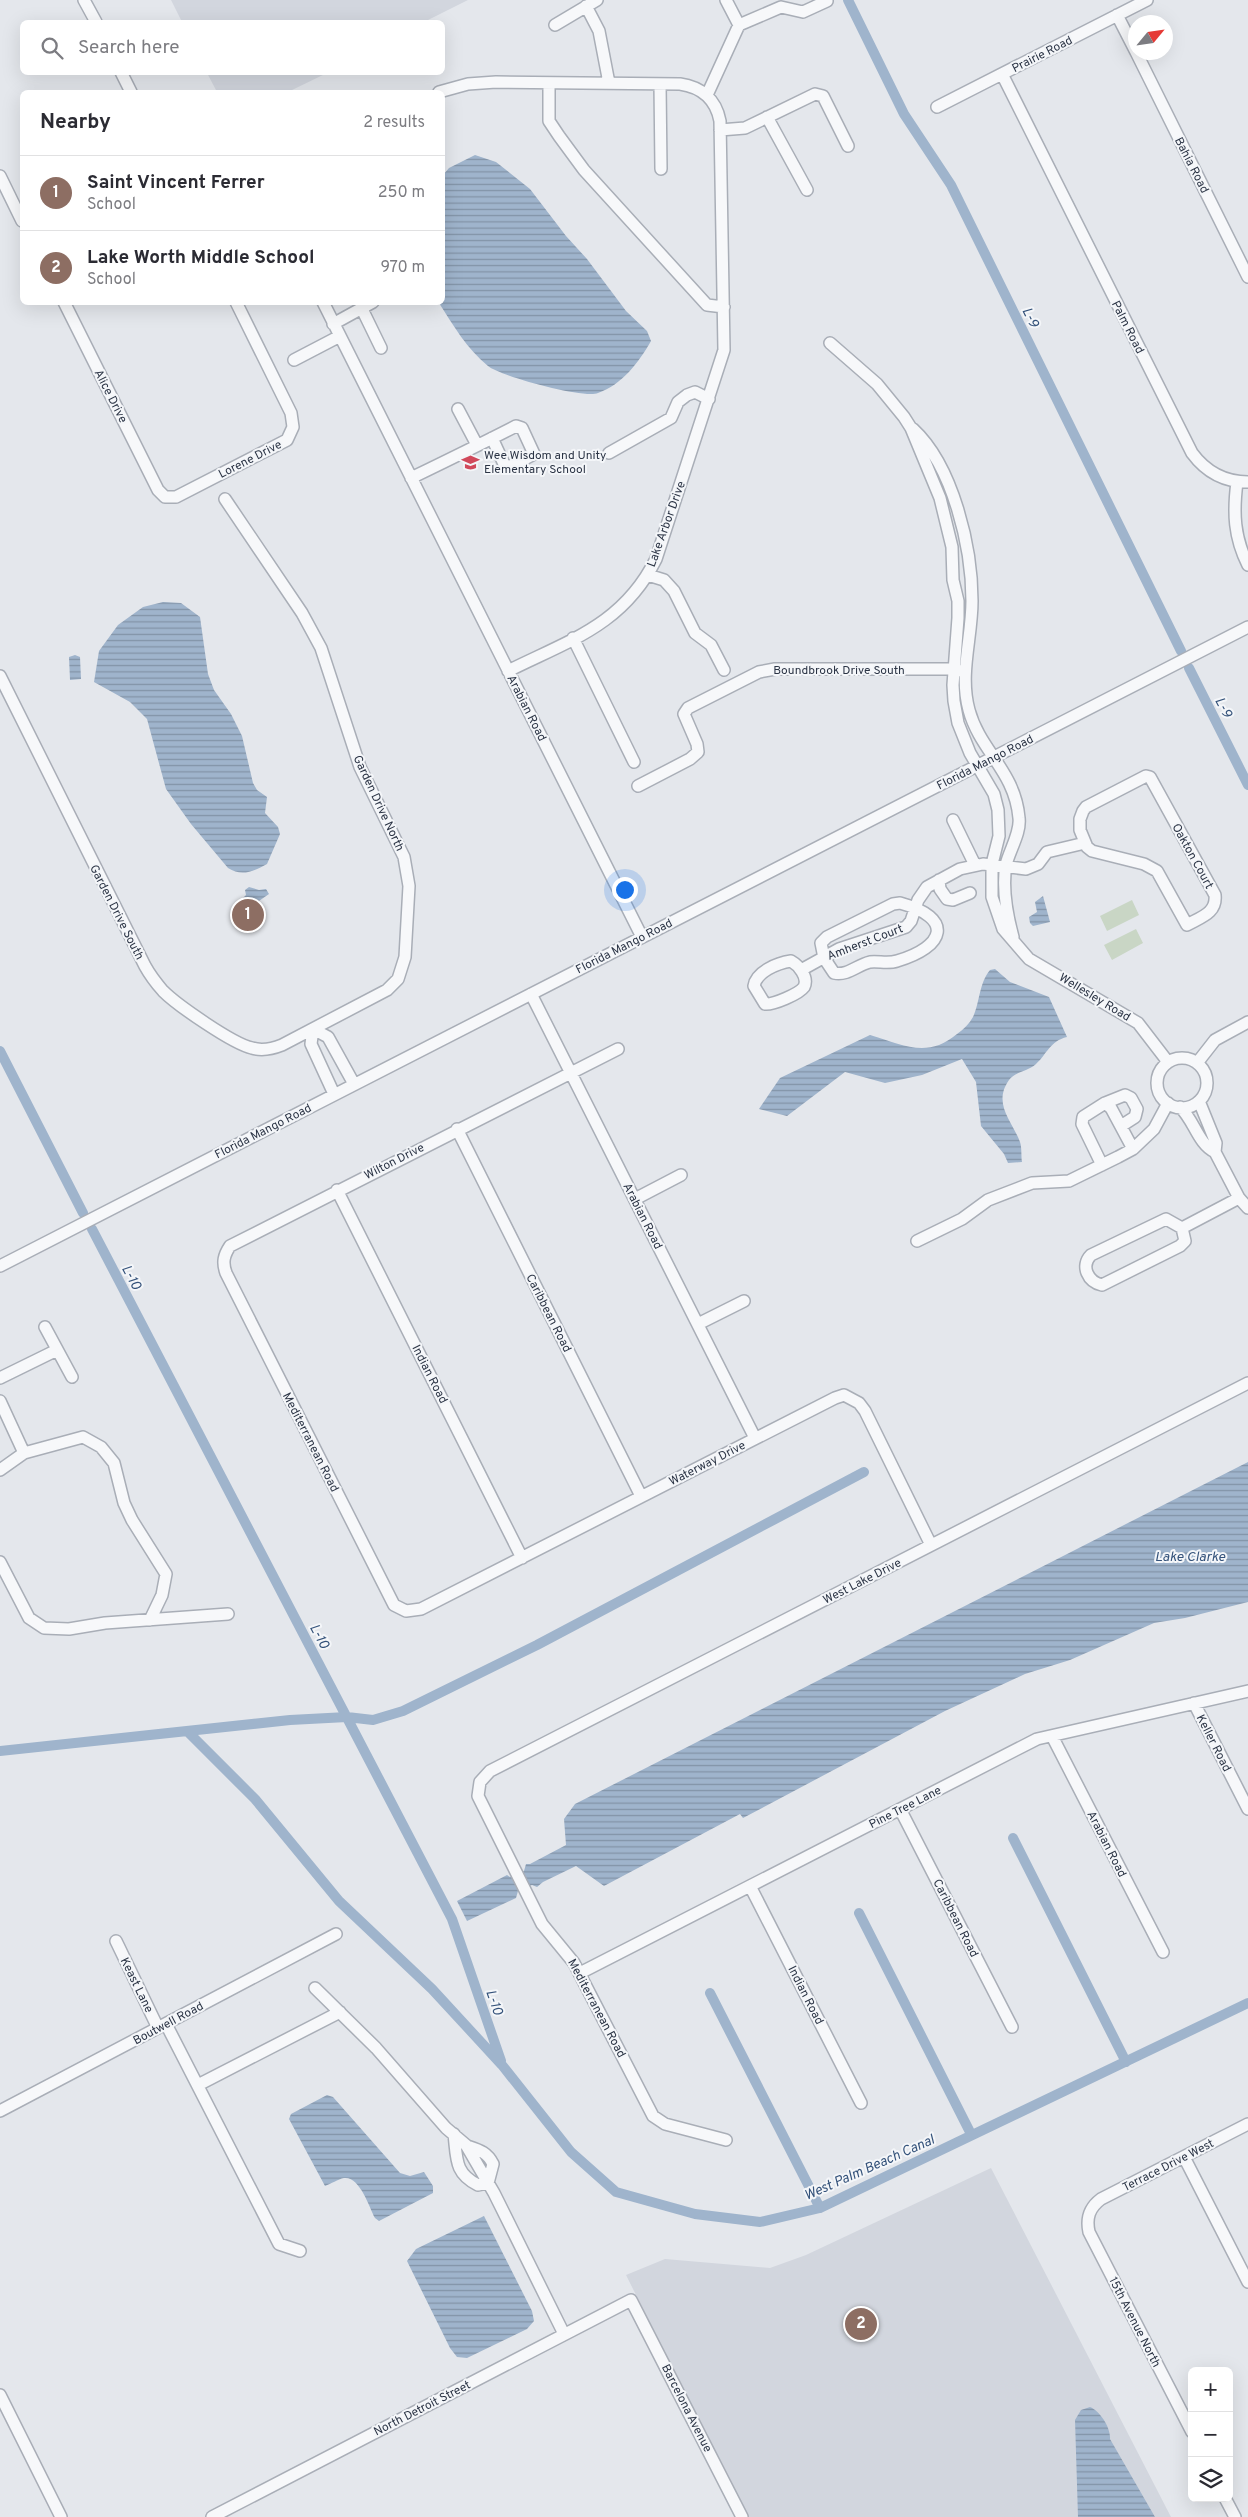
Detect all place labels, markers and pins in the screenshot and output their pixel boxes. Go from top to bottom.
place label: Wee Wisdom and Unity Elementary School [484,448,606,478]
school or university icon: Wee Wisdom and Unity Elementary School [460,452,480,472]
pin: 1 [232,896,264,934]
pin: 2 [845,2305,877,2343]

